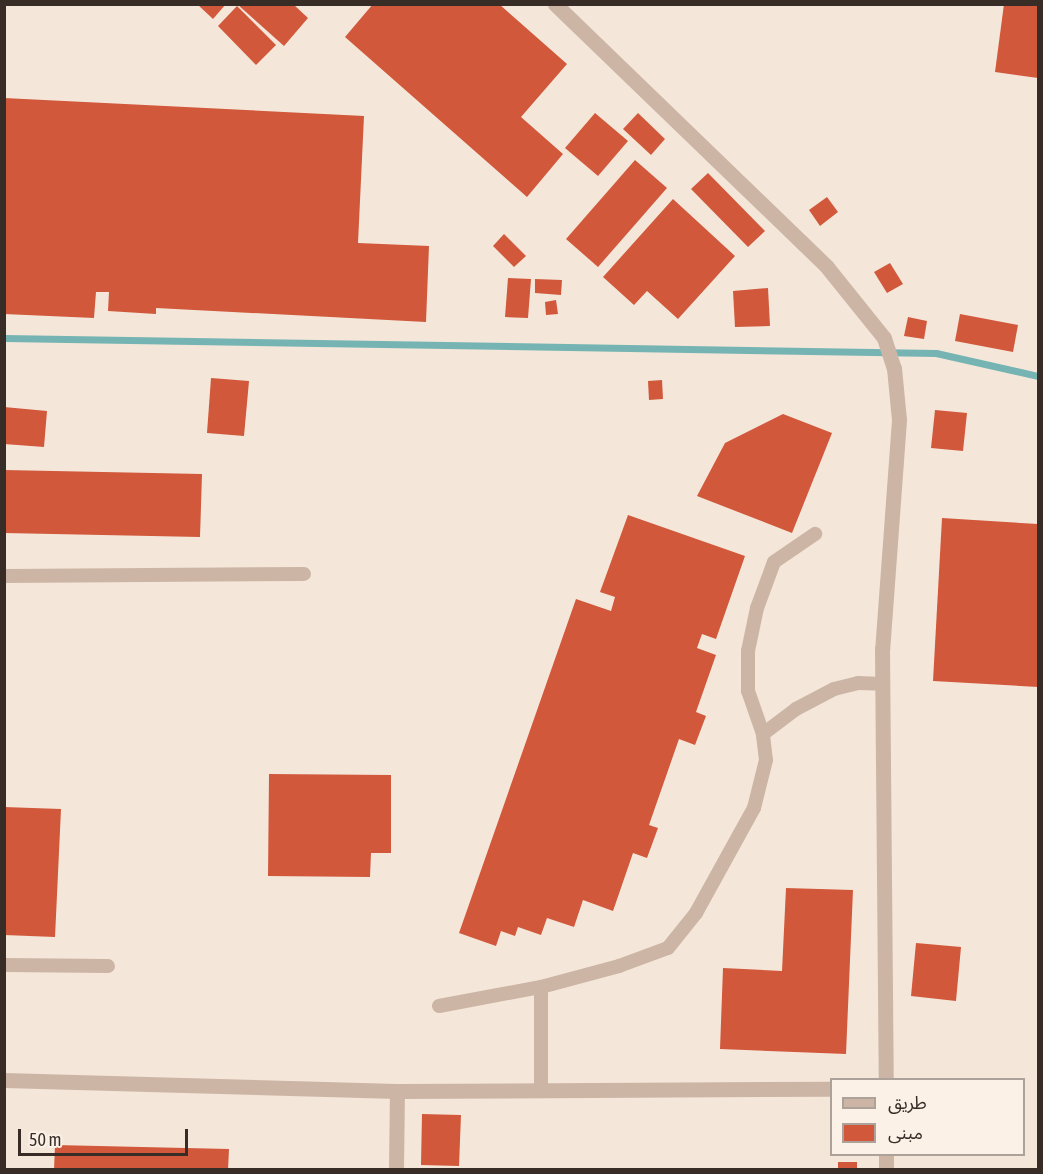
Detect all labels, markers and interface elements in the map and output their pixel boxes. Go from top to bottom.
legend [830,1078,1025,1156]
text: طريق [888,1092,927,1113]
scale bar [21,1117,190,1155]
text: مبنى [888,1122,923,1143]
text: 50 m [29,1129,61,1150]

